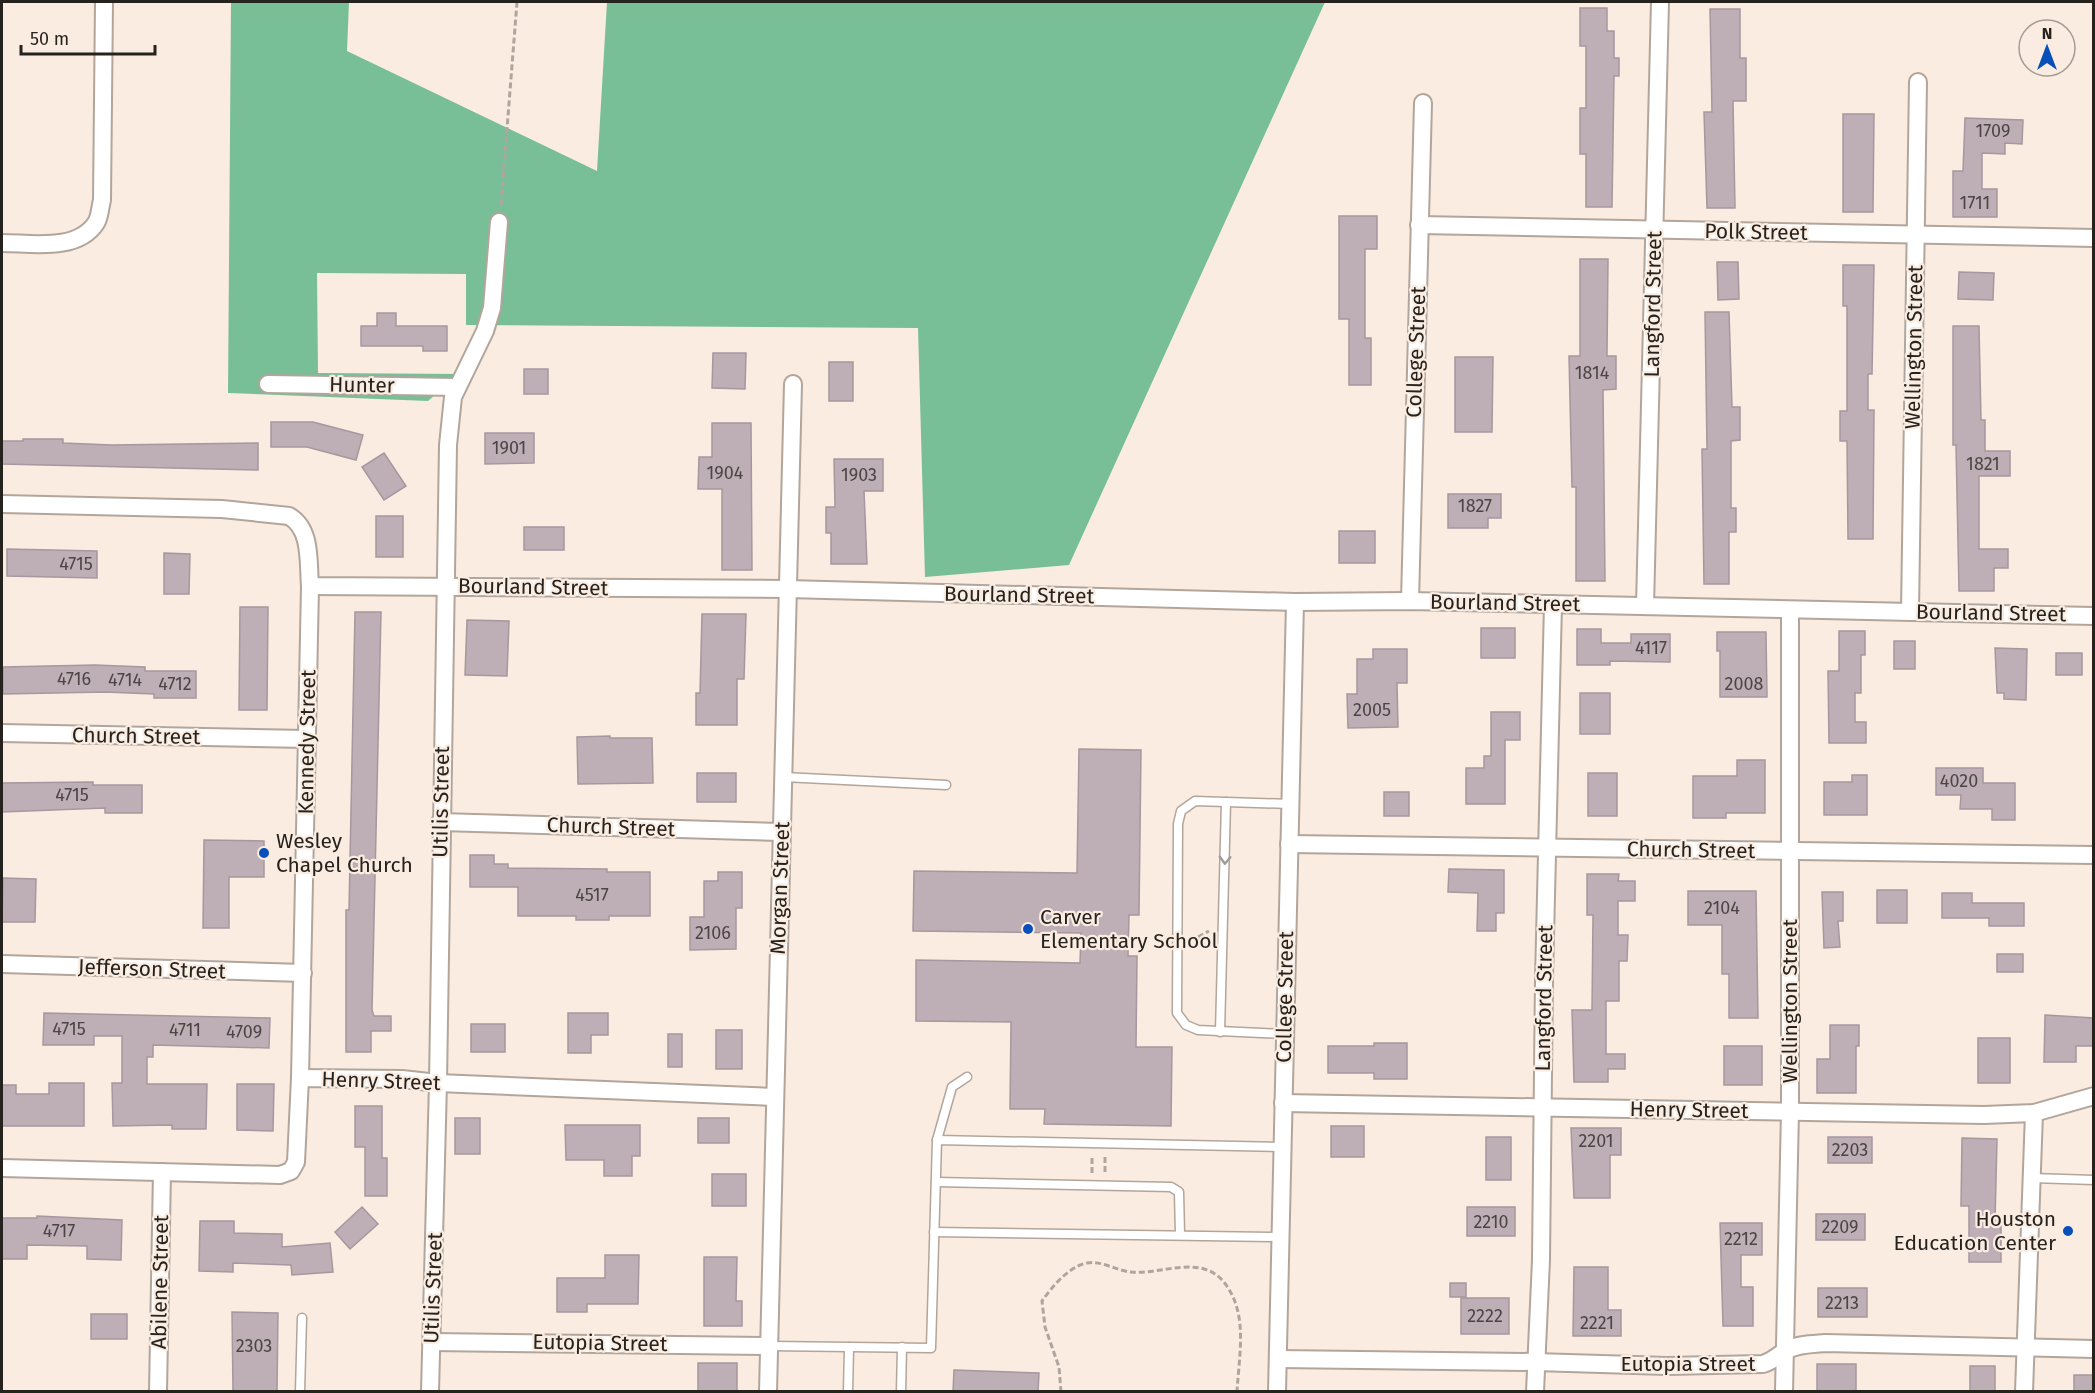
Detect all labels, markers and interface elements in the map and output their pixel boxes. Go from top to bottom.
scale bar [21,18,154,56]
north arrow [2017,18,2077,78]
text: N [2042,24,2052,43]
text: 50 m [30,28,69,50]
house number: 1709 [1976,120,2010,142]
house number: 1711 [1960,192,1990,214]
street label: Polk Street [1704,218,1808,246]
street label: Langford Street [1639,230,1667,377]
street label: Wellington Street [1900,264,1928,429]
street label: College Street [1401,285,1431,418]
house number: 1814 [1575,362,1610,384]
street label: Hunter [329,371,395,399]
house number: 1901 [492,437,526,459]
house number: 1821 [1966,453,2000,475]
house number: 1904 [707,462,744,484]
house number: 1903 [841,464,877,486]
house number: 1827 [1458,495,1492,517]
house number: 4715 [59,553,93,575]
street label: Bourland Street [458,573,609,601]
street label: Bourland Street [944,581,1095,609]
street label: Bourland Street [1430,589,1581,617]
street label: Bourland Street [1916,599,2067,627]
house number: 4117 [1635,637,1667,659]
house number: 4716 [57,668,91,690]
house number: 4714 [108,669,143,691]
street label: Kennedy Street [293,669,321,815]
house number: 4712 [158,673,192,695]
house number: 2008 [1725,673,1764,695]
house number: 2005 [1353,699,1391,721]
street label: Church Street [72,722,201,750]
street label: Utilis Street [427,745,455,858]
house number: 4020 [1940,770,1978,792]
house number: 4715 [55,784,89,806]
street label: Church Street [546,812,676,842]
street label: Morgan Street [765,821,795,955]
place label: Wesley Chapel Church [276,828,413,878]
street label: Church Street [1627,836,1756,864]
marker: Wesley Chapel Church [257,846,271,860]
one-way arrow [1218,856,1231,865]
house number: 4517 [575,884,609,906]
house number: 2104 [1704,897,1740,919]
place label: Carver Elementary School [1040,904,1218,954]
street label: Wellington Street [1777,918,1803,1083]
house number: 2106 [695,922,731,944]
marker: Carver Elementary School [1021,922,1035,936]
street label: Langford Street [1530,924,1558,1071]
street label: College Street [1271,930,1299,1063]
street label: Jefferson Street [78,953,227,985]
house number: 4715 [52,1018,86,1040]
house number: 4711 [169,1019,201,1041]
house number: 4709 [226,1021,262,1043]
street label: Henry Street [321,1066,441,1096]
street label: Henry Street [1629,1096,1749,1124]
house number: 2201 [1578,1130,1614,1152]
house number: 2203 [1832,1139,1868,1161]
place label: Houston Education Center [1894,1206,2056,1256]
house number: 2210 [1473,1211,1509,1233]
street label: Abilene Street [146,1214,174,1349]
house number: 2209 [1821,1216,1859,1238]
house number: 4717 [43,1220,75,1242]
marker: Houston Education Center [2061,1224,2075,1238]
house number: 2212 [1724,1228,1758,1250]
street label: Utilis Street [418,1231,448,1344]
house number: 2213 [1825,1292,1859,1314]
house number: 2222 [1467,1305,1503,1327]
house number: 2221 [1580,1312,1614,1334]
street label: Eutopia Street [532,1329,668,1357]
house number: 2303 [236,1335,272,1357]
street label: Eutopia Street [1620,1351,1756,1377]

